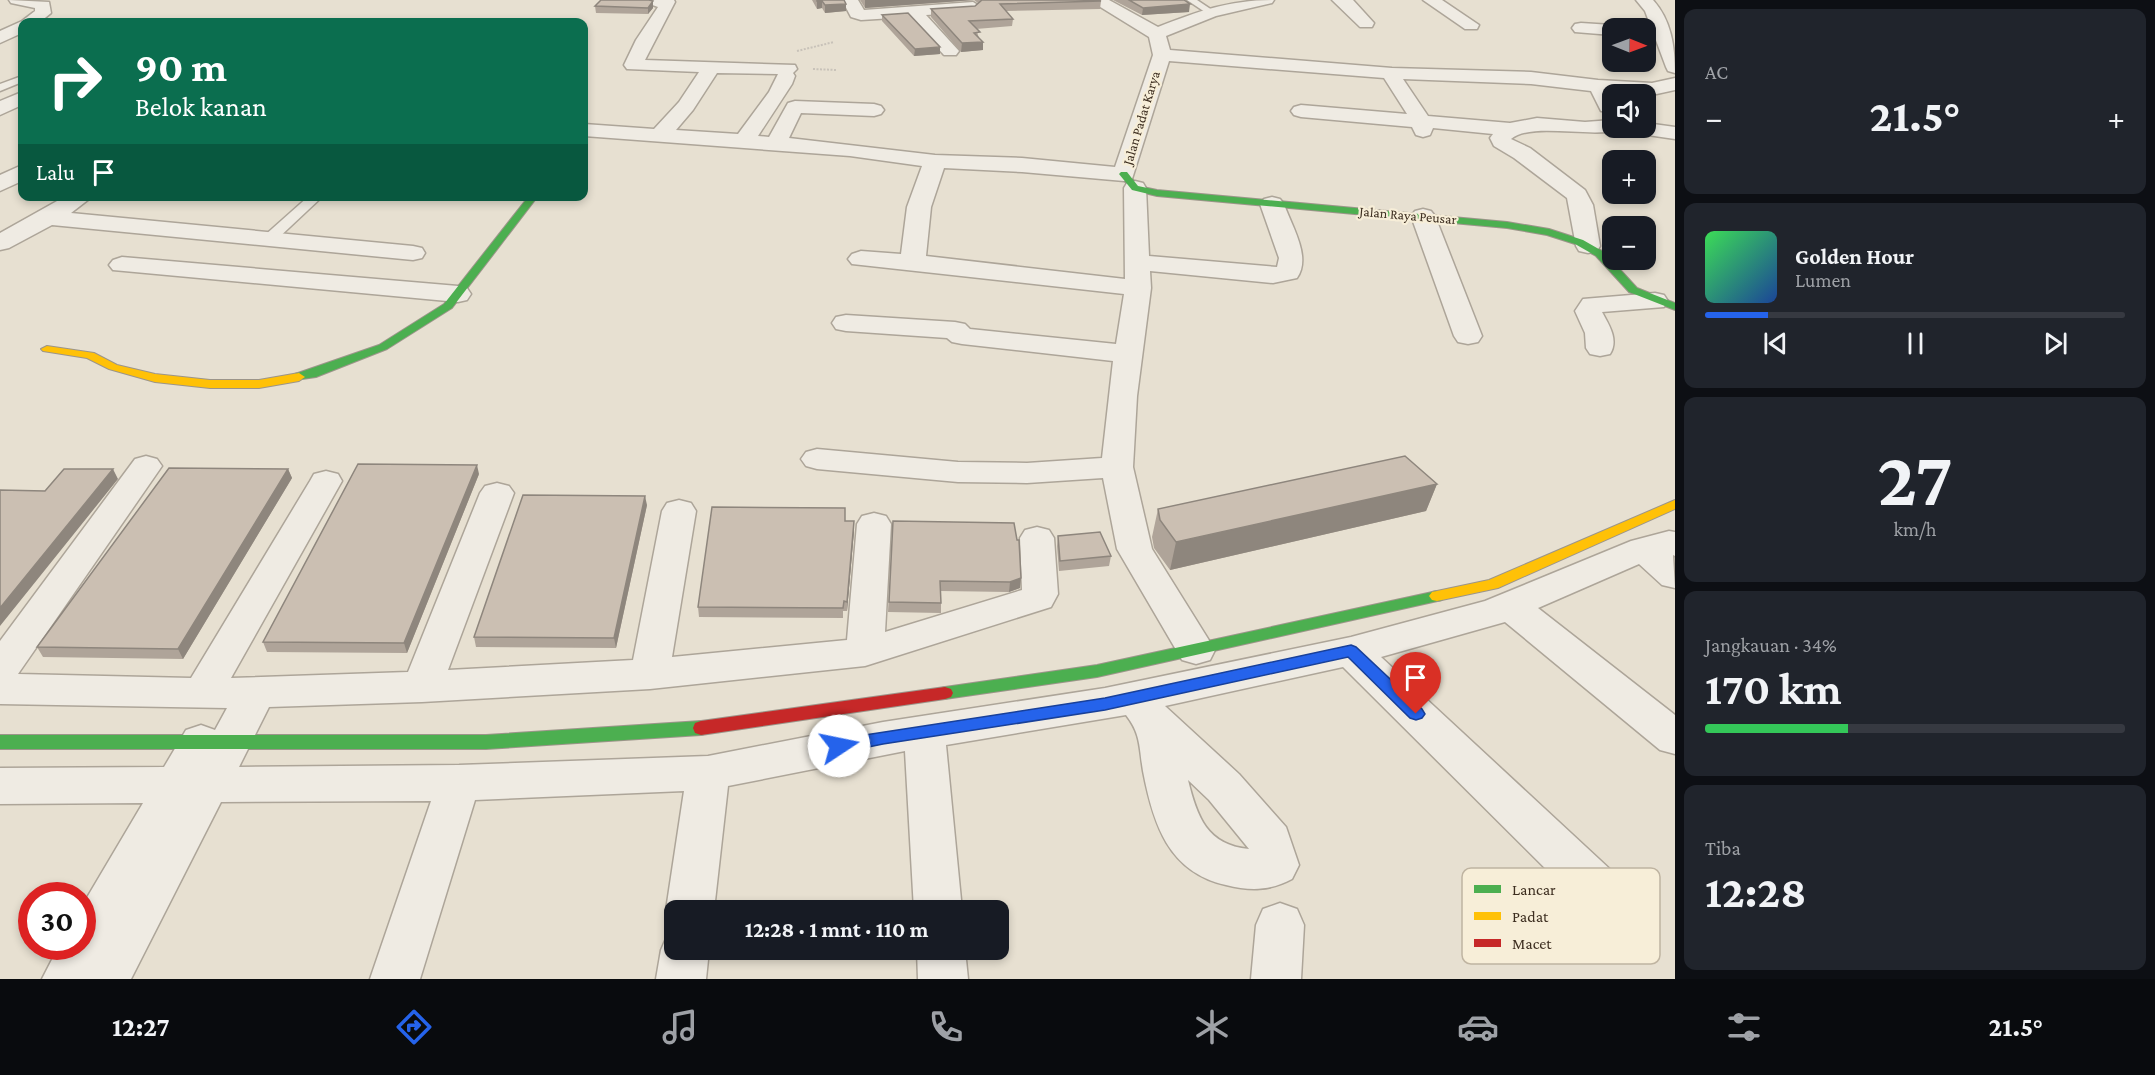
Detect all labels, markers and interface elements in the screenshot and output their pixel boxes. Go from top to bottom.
north arrow [1602,18,1656,72]
map controls [1602,18,1656,270]
icon: right [36,42,114,120]
text: 90 m [135,43,227,90]
text: AC [1705,61,1728,83]
street label: Jalan Padat Karya [1119,69,1163,169]
button: sound [1602,84,1656,138]
text: 21.5° [1870,91,1960,141]
text: Belok kanan [135,92,267,122]
text: − [1705,99,1722,136]
text: + [2108,99,2125,136]
button: + [1602,150,1656,204]
icon: arrive [87,156,120,189]
text: Lalu [36,160,75,185]
street label: Jalan Raya Peusar [1357,203,1457,227]
button: − [1602,216,1656,270]
text: Golden Hour [1795,244,1914,269]
text: Lumen [1795,269,1851,291]
icon: previous [1759,327,1792,360]
icon: pause [1899,327,1932,360]
icon: next [2039,327,2072,360]
text: 27 [1877,435,1953,522]
text: km/h [1893,518,1937,540]
text: Jangkauan · 34% [1705,634,1837,656]
pin [1390,652,1441,714]
icon: arrive [1399,661,1432,694]
text: 170 km [1705,664,1842,714]
position arrow [807,714,871,778]
text: Tiba [1705,837,1741,859]
text: 12:28 [1705,867,1806,917]
legend [1462,868,1660,964]
text: Lancar [1512,881,1556,898]
speed limit sign: 30 [18,882,96,960]
text: Padat [1512,908,1549,925]
text: 12:28 · 1 mnt · 110 m [745,917,928,942]
text: Macet [1512,935,1552,952]
icon: directions [393,1006,435,1048]
icon: music [659,1006,701,1048]
icon: phone [925,1006,967,1048]
icon: climate [1191,1006,1233,1048]
icon: car [1457,1006,1499,1048]
icon: filters [1723,1006,1765,1048]
text: 12:27 [112,1012,170,1042]
text: 21.5° [1989,1012,2043,1042]

